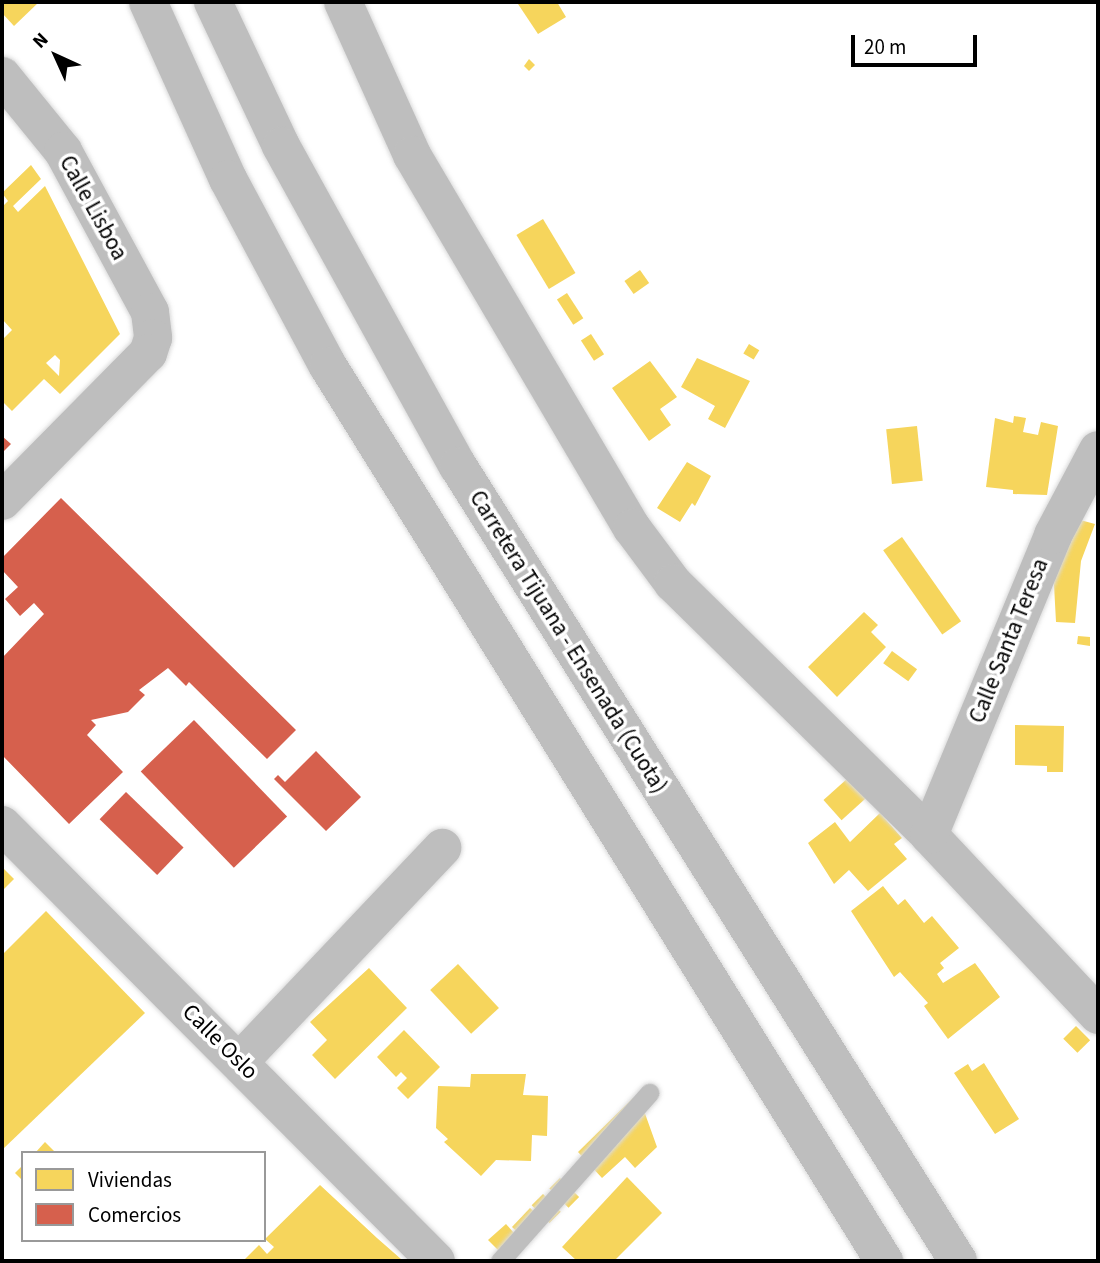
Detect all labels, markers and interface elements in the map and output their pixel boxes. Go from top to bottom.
north arrow [21,21,91,91]
scale bar [855,21,981,65]
text: N [27,27,55,55]
text: 20 m [864,32,906,62]
street label: Calle Lisboa [53,151,133,265]
street label: Carretera Tijuana - Ensenada (Cuota) [463,486,673,798]
street label: Calle Santa Teresa [963,555,1055,727]
street label: Calle Oslo [176,998,264,1086]
legend [21,1151,266,1242]
text: Viviendas [88,1165,172,1195]
text: Comercios [88,1200,181,1230]

